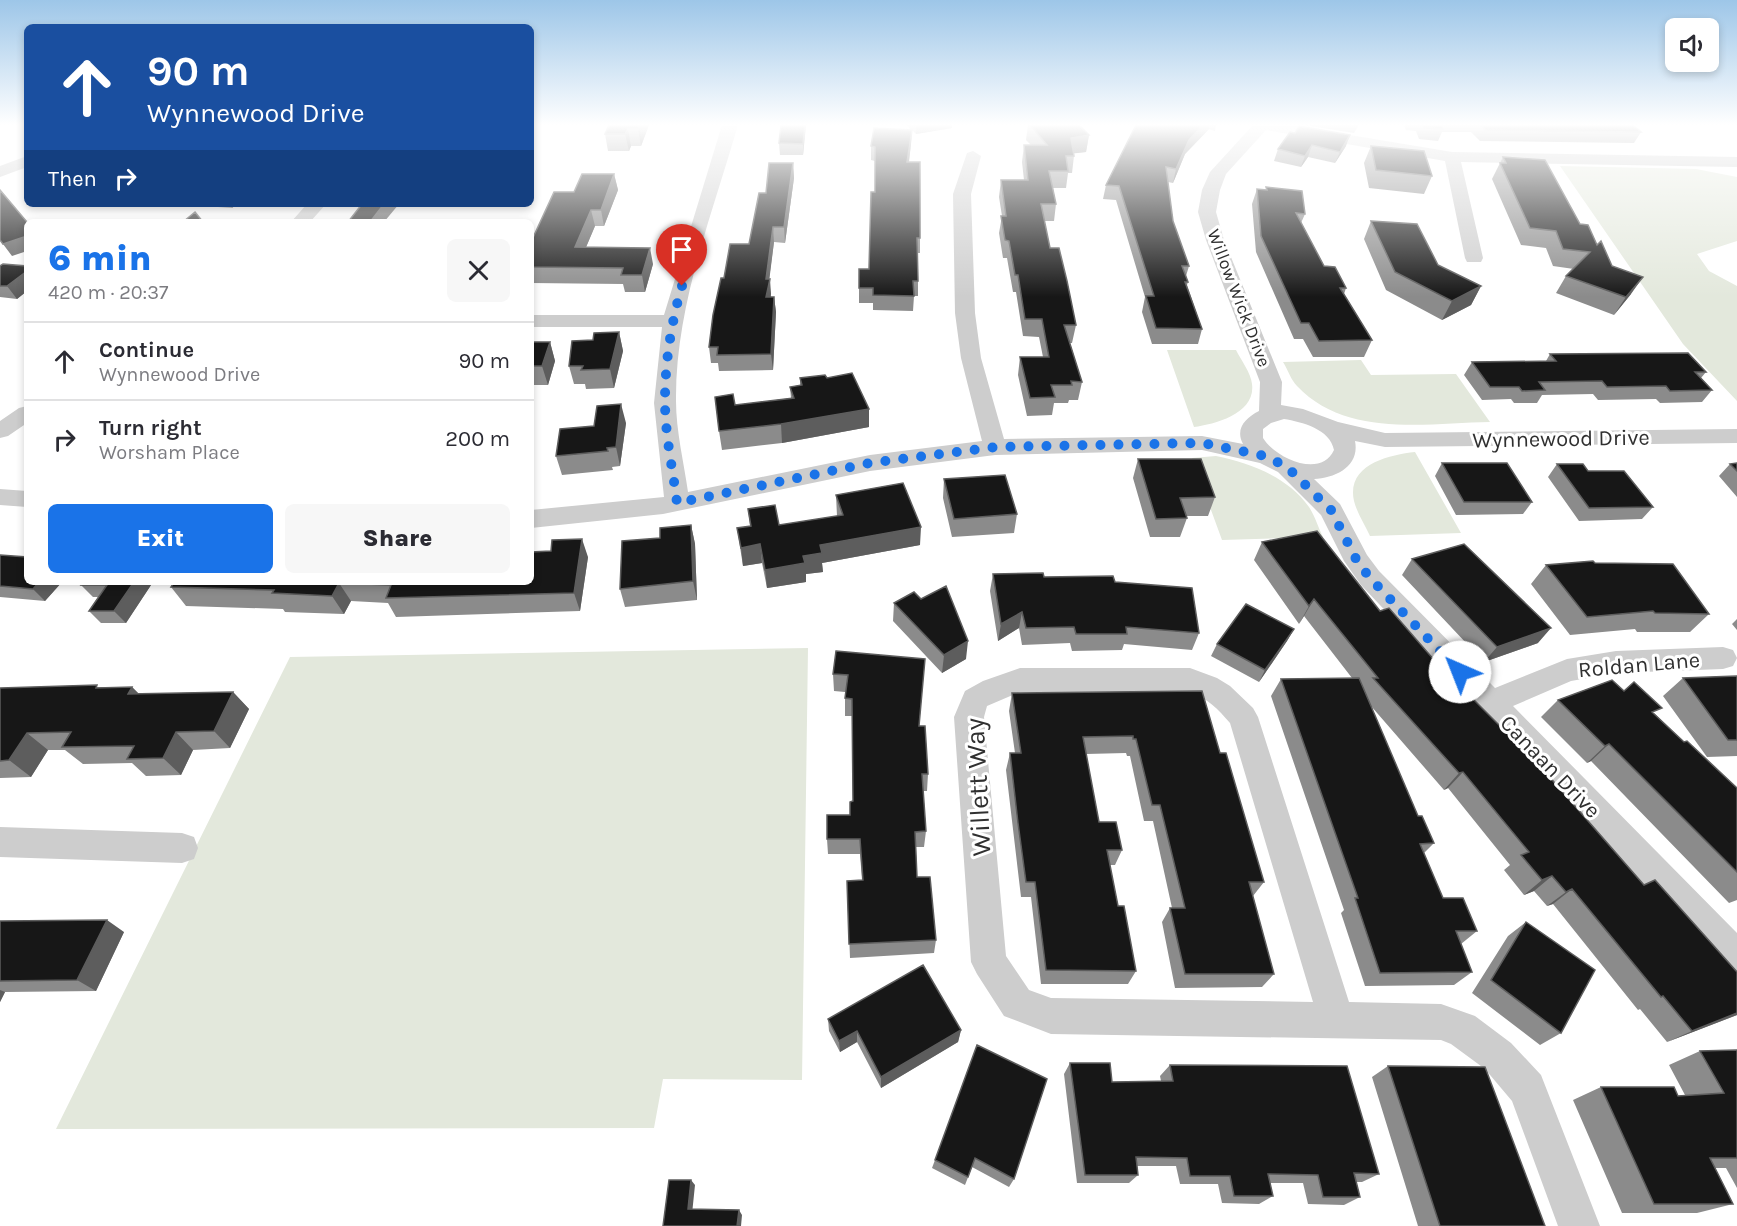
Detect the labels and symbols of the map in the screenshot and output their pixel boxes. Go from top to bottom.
pin [656,224,707,286]
street label: Willow Wick Drive [1203,226,1275,370]
street label: Wynnewood Drive [1472,424,1650,454]
position arrow [1428,640,1492,704]
street label: Roldan Lane [1577,647,1701,683]
street label: Canaan Drive [1495,710,1606,824]
street label: Willett Way [958,717,998,857]

